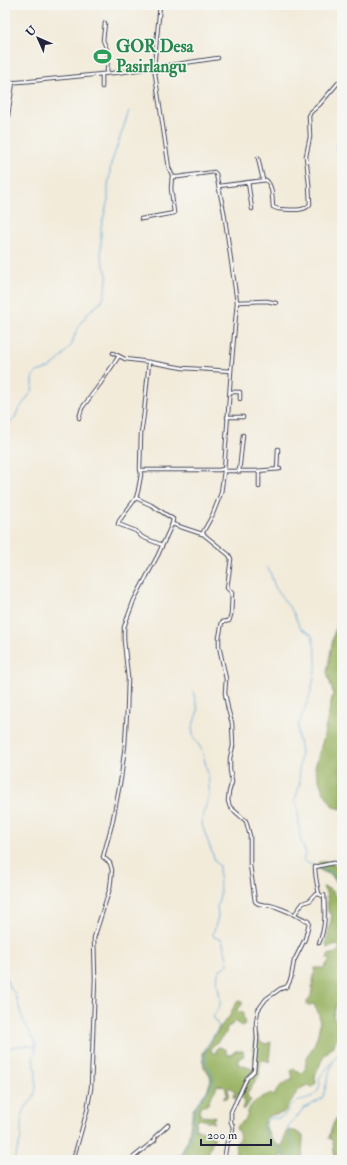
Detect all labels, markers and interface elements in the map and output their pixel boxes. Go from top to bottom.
north arrow [18,18,58,58]
text: U [23,23,40,39]
place label: GOR Desa Pasirlangu [116,36,194,78]
sports icon: GOR Desa Pasirlangu [93,46,113,66]
scale bar [201,1121,271,1147]
text: 200 m [207,1128,238,1143]

